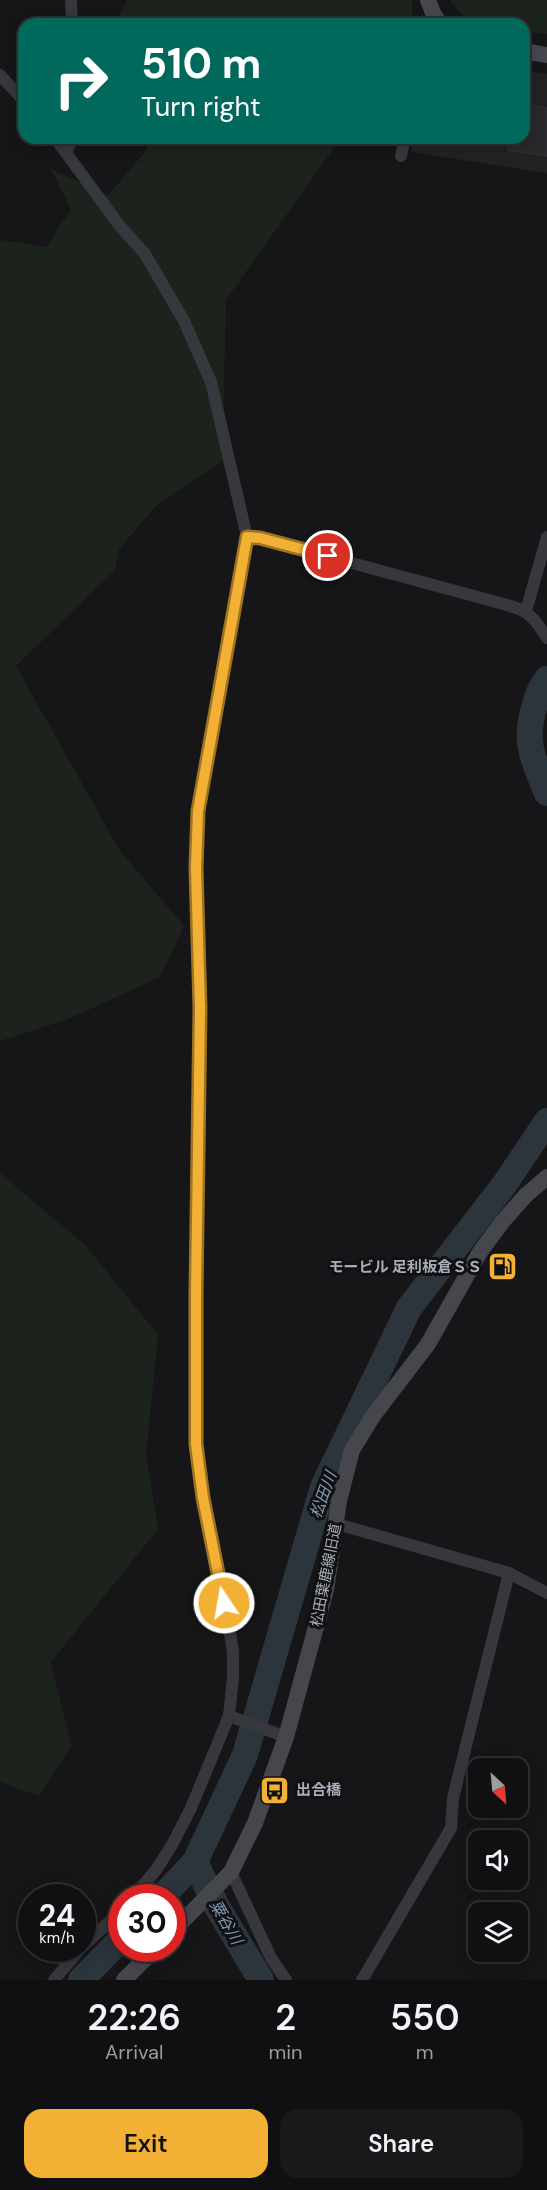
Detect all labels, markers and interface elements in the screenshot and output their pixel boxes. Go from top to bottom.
text: 510 m [141,36,261,91]
icon: right [42,42,120,120]
text: Turn right [141,89,261,124]
pin [302,530,353,581]
icon: arrive [311,539,344,572]
fuel station icon: モービル 足利板倉ＳＳ [487,1251,519,1283]
place label: モービル 足利板倉ＳＳ [328,1257,482,1277]
water label: 松田川 [305,1467,342,1521]
street label: 松田葉鹿線旧道 [306,1522,346,1628]
position arrow [192,1571,256,1635]
north arrow [468,1758,528,1818]
map controls [468,1758,528,1962]
bus stop icon: 出合橋 [259,1774,291,1806]
place label: 出合橋 [296,1780,342,1800]
button: sound [468,1830,528,1890]
speed limit sign: 30 [108,1884,186,1962]
text: 24 [39,1896,75,1935]
water label: 粟谷川 [205,1896,248,1950]
button: layers [468,1902,528,1962]
text: km/h [39,1928,75,1948]
text: 22:26 [87,1994,181,2041]
text: 2 [275,1994,296,2041]
text: 550 [390,1994,460,2041]
text: Arrival [105,2039,163,2065]
text: min [268,2039,303,2065]
text: m [416,2039,434,2065]
button: Exit [24,2109,268,2178]
button: Share [280,2109,523,2178]

